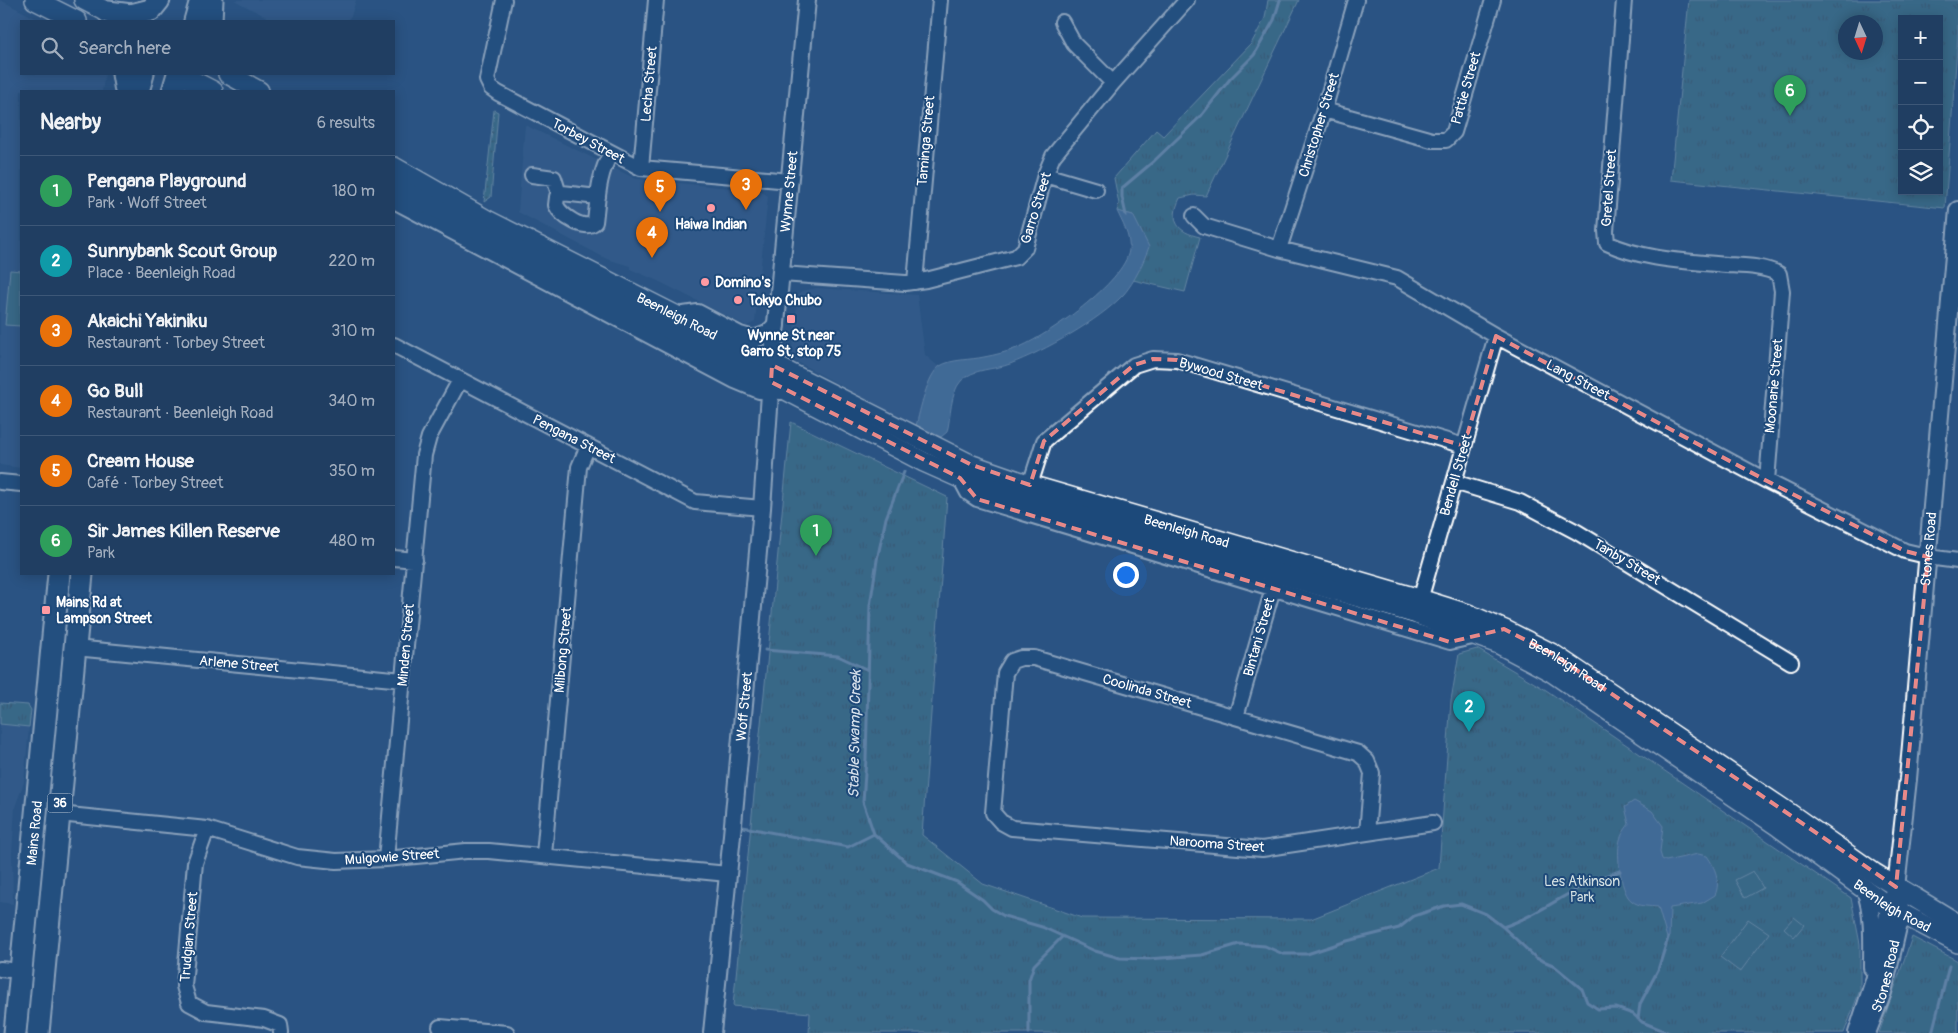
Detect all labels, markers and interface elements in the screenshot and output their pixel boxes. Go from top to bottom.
north arrow [1838,15,1883,60]
map controls [1898,15,1943,195]
button: + [1898,15,1943,60]
search box [20,20,395,75]
icon: search [38,34,66,62]
text: Search here [78,36,171,60]
street label: Lecha Street [637,45,661,123]
street label: Pattie Street [1447,49,1485,126]
button: − [1898,60,1943,105]
street label: Christopher Street [1295,70,1343,179]
pin: 6 [1774,75,1806,116]
street label: Taminga Street [914,95,938,187]
button: locate [1898,105,1943,150]
text: Nearby [40,109,101,136]
text: 6 results [317,113,375,133]
street label: Torbey Street [549,115,628,168]
street label: Gretel Street [1598,148,1620,227]
street label: Wynne Street [776,150,801,233]
button: layers [1898,150,1943,195]
text: Pengana Playground [87,169,247,193]
pin: 3 [730,169,762,210]
street label: Garro Street [1017,170,1055,246]
pin: 5 [644,171,676,212]
text: 1 [53,181,59,201]
text: 180 m [332,181,375,201]
text: Park · Woff Street [87,193,207,213]
marker: Haiwa Indian [705,202,717,214]
place label: Haiwa Indian [675,216,747,233]
pin: 4 [636,217,668,258]
text: Sunnybank Scout Group [87,239,277,263]
text: 2 [52,251,60,271]
text: 220 m [329,251,375,271]
text: Place · Beenleigh Road [87,263,236,283]
place label: Domino's [715,274,771,291]
marker: Domino's [699,276,711,288]
street label: Beenleigh Road [634,289,720,344]
place label: Tokyo Chubo [747,292,822,309]
marker: Tokyo Chubo [732,294,744,306]
text: Akaichi Yakiniku [87,309,208,333]
marker: Wynne St near Garro St, stop 75 [785,313,797,325]
text: 3 [52,321,60,341]
text: 310 m [331,321,375,341]
place label: Wynne St near Garro St, stop 75 [741,327,842,360]
text: Restaurant · Torbey Street [87,333,265,353]
street label: Moonarie Street [1761,338,1787,434]
street label: Bywood Street [1177,354,1265,394]
street label: Lang Street [1543,356,1613,404]
text: Go Bull [87,379,143,403]
text: 4 [51,391,61,411]
text: 340 m [328,391,375,411]
text: Restaurant · Beenleigh Road [87,403,273,423]
street label: Pengana Street [530,411,619,467]
street label: Bendell Street [1436,432,1476,518]
text: Cream House [87,449,194,473]
text: 5 [52,461,60,481]
text: 350 m [329,461,375,481]
text: Café · Torbey Street [87,473,223,493]
street label: Beenleigh Road [1142,510,1231,551]
street label: Stones Road [1916,511,1940,587]
pin: 1 [800,515,832,556]
text: Sir James Killen Reserve [87,519,280,543]
text: 6 [51,531,61,551]
text: 480 m [329,531,375,551]
street label: Tanby Street [1591,535,1664,589]
text: Park [87,543,115,563]
your location [1113,562,1139,588]
place label: Mains Rd at Lampson Street [56,594,152,627]
street label: Bintani Street [1240,595,1278,678]
street label: Minden Street [394,603,418,687]
marker: Mains Rd at Lampson Street [40,604,52,616]
street label: Milbong Street [551,606,575,694]
street label: Beenleigh Road [1526,635,1609,696]
street label: Arlene Street [198,652,280,676]
water label: Stable Swamp Creek [844,668,866,798]
street label: Coolinda Street [1101,670,1194,712]
street label: Woff Street [732,671,755,742]
pin: 2 [1453,691,1485,732]
road number: 36 [48,794,72,812]
street label: Mains Road [23,800,46,866]
street label: Narooma Street [1169,832,1265,856]
street label: Mulgowie Street [344,845,440,869]
park label: Les Atkinson Park [1544,873,1620,906]
street label: Beenleigh Road [1850,875,1934,936]
street label: Trudgian Street [177,891,201,983]
street label: Stones Road [1867,938,1903,1015]

